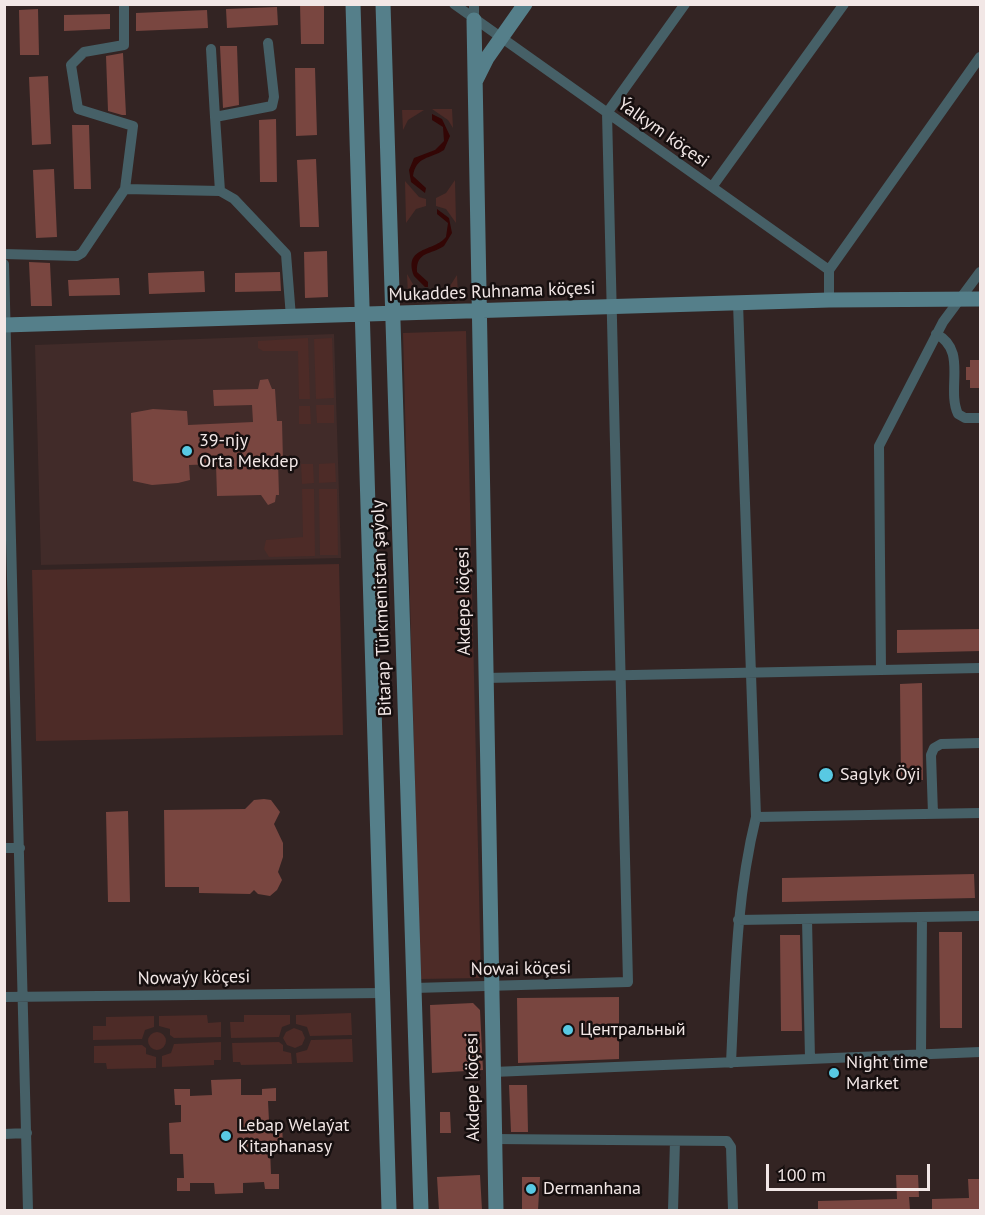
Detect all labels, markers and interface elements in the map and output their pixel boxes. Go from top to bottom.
street label: Ýalkym köçesi [613,94,713,172]
street label: Mukaddes Ruhnama köçesi [388,278,596,306]
place label: 39-njy Orta Mekdep [199,430,298,472]
marker: 39-njy Orta Mekdep [180,444,194,458]
street label: Bitarap Türkmenistan şaýoly [367,499,397,717]
street label: Akdepe köçesi [452,546,476,656]
place label: Saglyk Öýi [840,764,920,786]
marker: Saglyk Öýi [817,766,835,784]
street label: Nowai köçesi [470,957,572,981]
street label: Nowaýy köçesi [137,966,251,990]
place label: Центральный [580,1019,685,1041]
marker: Центральный [561,1023,575,1037]
street label: Akdepe köçesi [461,1032,485,1142]
place label: Night time Market [846,1052,928,1094]
marker: Night time Market [827,1066,841,1080]
place label: Lebap Welaýat Kitaphanasy [238,1115,349,1158]
marker: Lebap Welaýat Kitaphanasy [219,1129,233,1143]
scale bar [769,1152,932,1190]
text: 100 m [777,1163,826,1186]
place label: Dermanhana [543,1178,641,1200]
marker: Dermanhana [524,1182,538,1196]

